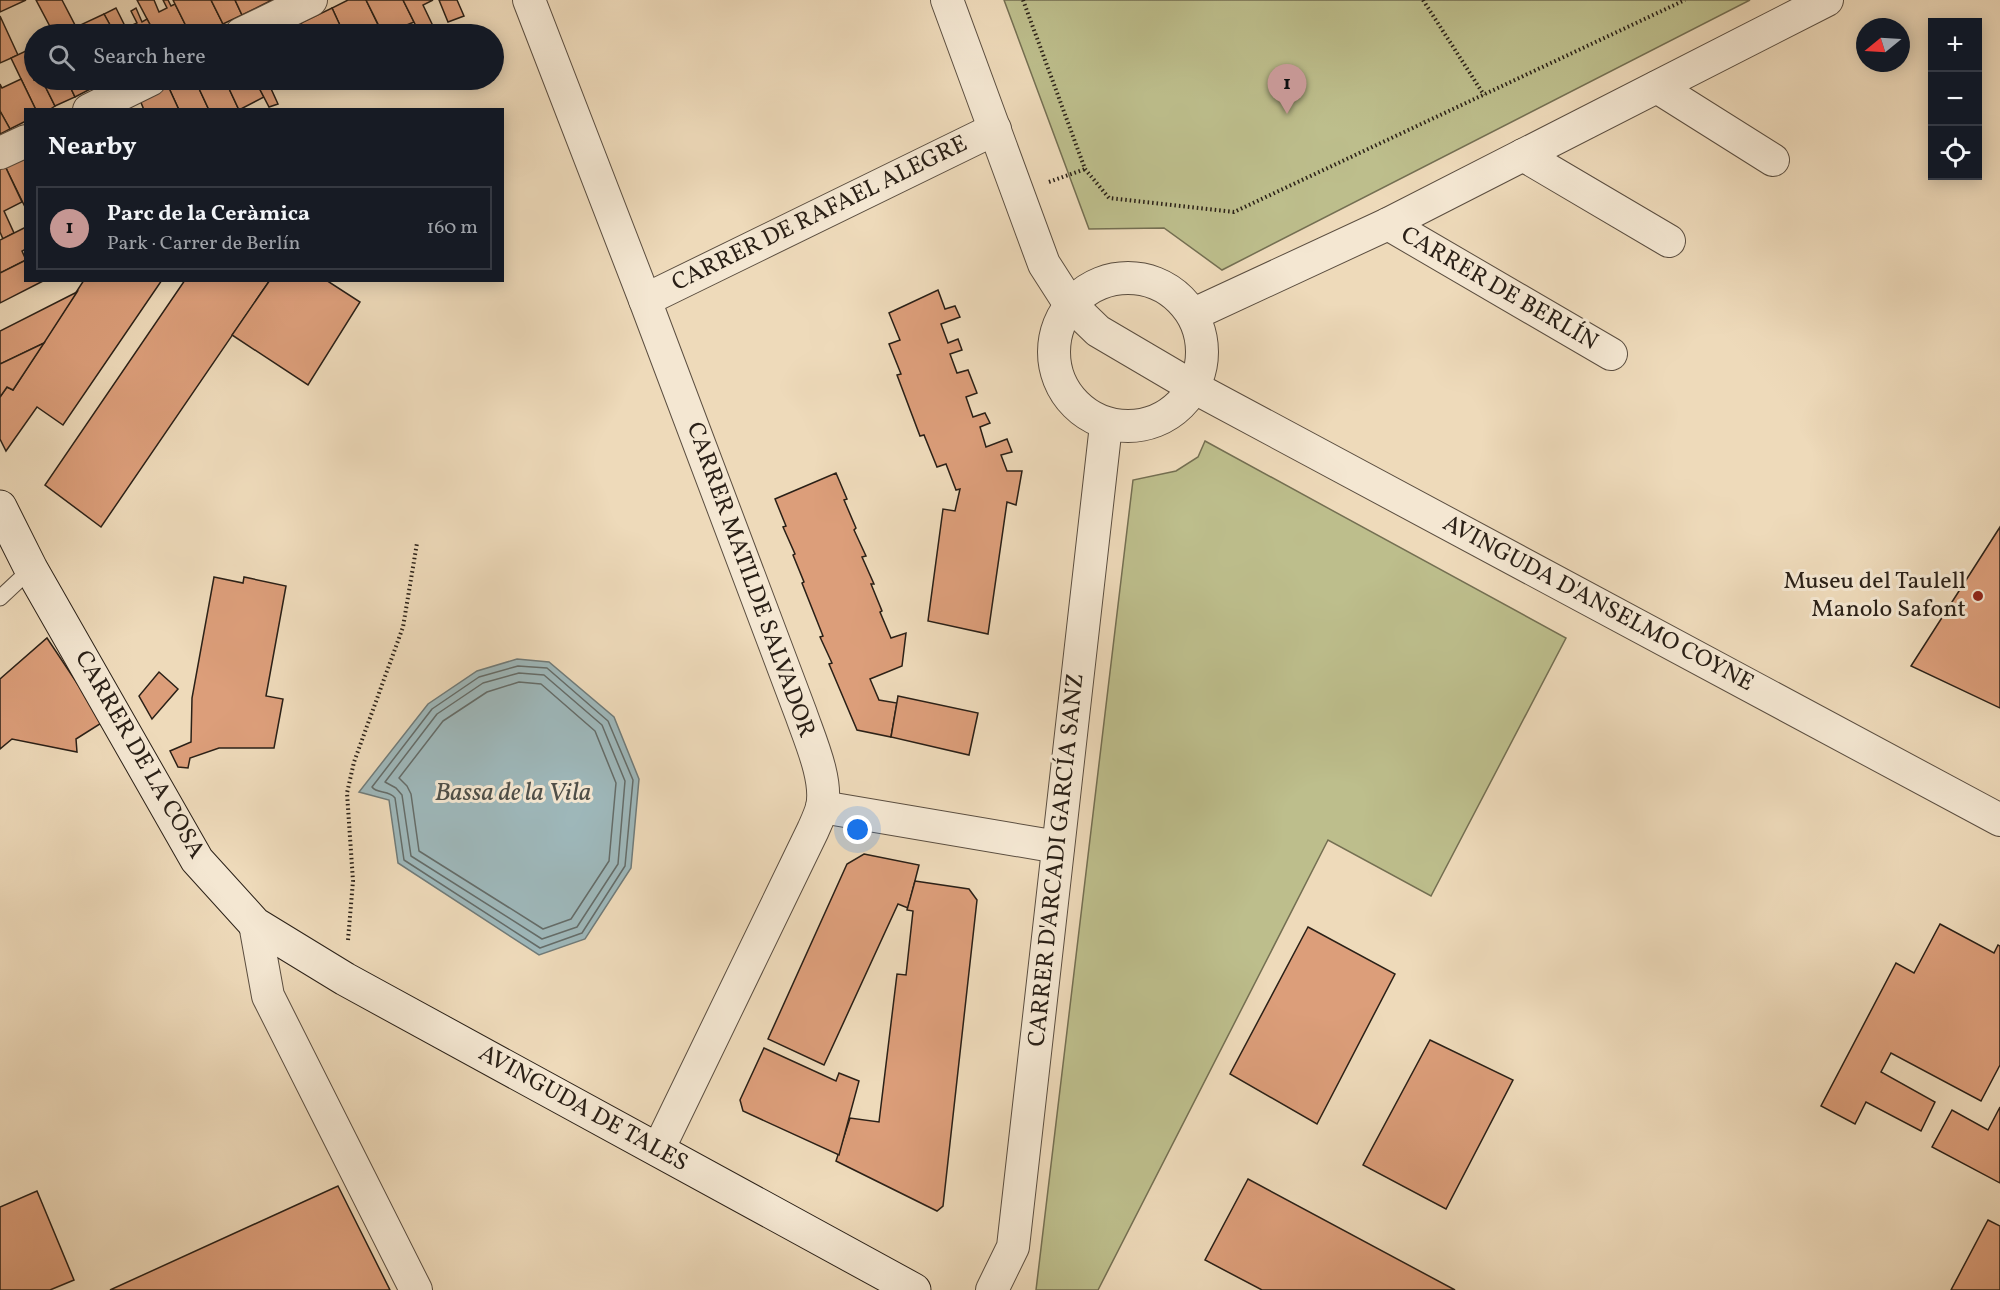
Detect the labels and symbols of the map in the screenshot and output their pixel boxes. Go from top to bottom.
north arrow [1856,18,1910,72]
pin: 1 [1268,64,1306,114]
street label: CARRER DE RAFAEL ALEGRE [666,127,974,301]
street label: CARRER DE BERLÍN [1394,219,1604,359]
street label: CARRER MATILDE SALVADOR [677,418,823,742]
street label: AVINGUDA D'ANSELMO COYNE [1436,507,1760,701]
place label: Museu del Taulell Manolo Safont [1783,565,1966,627]
marker: Museu del Taulell Manolo Safont [1971,589,1985,603]
street label: CARRER DE LA COSA [65,645,213,865]
street label: CARRER D'ARCADI GARCÍA SANZ [1020,671,1094,1049]
water label: Bassa de la Vila [435,775,591,811]
your location [843,815,872,844]
street label: AVINGUDA DE TALES [472,1037,694,1181]

